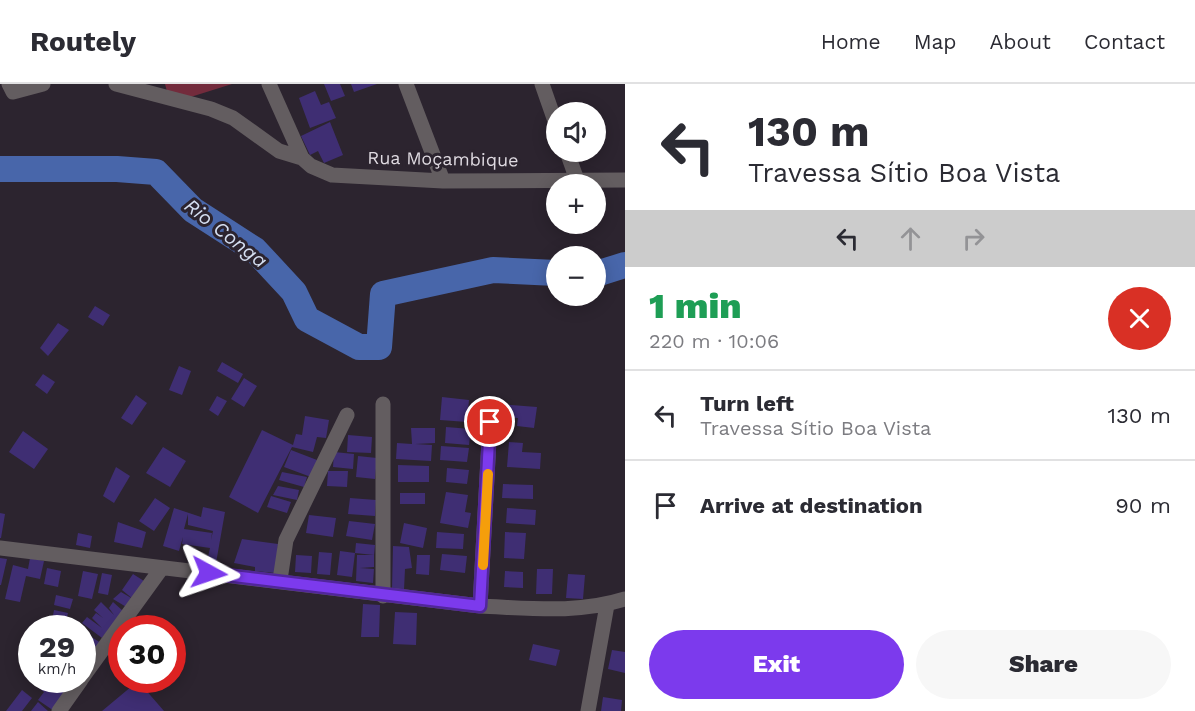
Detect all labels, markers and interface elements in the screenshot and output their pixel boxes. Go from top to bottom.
text: Routely [30,25,136,58]
text: Home [821,29,881,54]
text: Map [914,29,957,54]
text: About [990,29,1051,54]
text: Contact [1084,29,1165,54]
map controls [546,102,606,306]
button: sound [546,102,606,162]
text: 130 m [748,107,870,156]
icon: left [649,108,727,186]
street label: Rua Moçambique [367,147,519,170]
text: Travessa Sítio Boa Vista [748,157,1060,189]
button: + [546,174,606,234]
water label: Rio Conga [180,193,272,273]
icon: left [831,222,864,255]
icon: ahead [894,222,927,255]
icon: right [957,222,990,255]
button: − [546,246,606,306]
text: 1 min [649,285,742,327]
button: close [1108,287,1171,350]
text: 220 m · 10:06 [649,329,779,353]
text: Turn left [700,391,794,416]
pin [464,396,515,447]
icon: left [649,399,682,432]
text: 130 m [1107,403,1171,428]
icon: arrive [473,405,506,438]
text: Travessa Sítio Boa Vista [700,416,931,440]
icon: arrive [649,489,682,522]
text: Arrive at destination [700,493,923,518]
text: 90 m [1115,493,1171,518]
position arrow [177,541,241,605]
speed limit sign: 30 [108,615,186,693]
text: 29 [39,629,75,664]
button: Exit [649,630,904,699]
button: Share [916,630,1171,699]
text: km/h [38,660,76,678]

